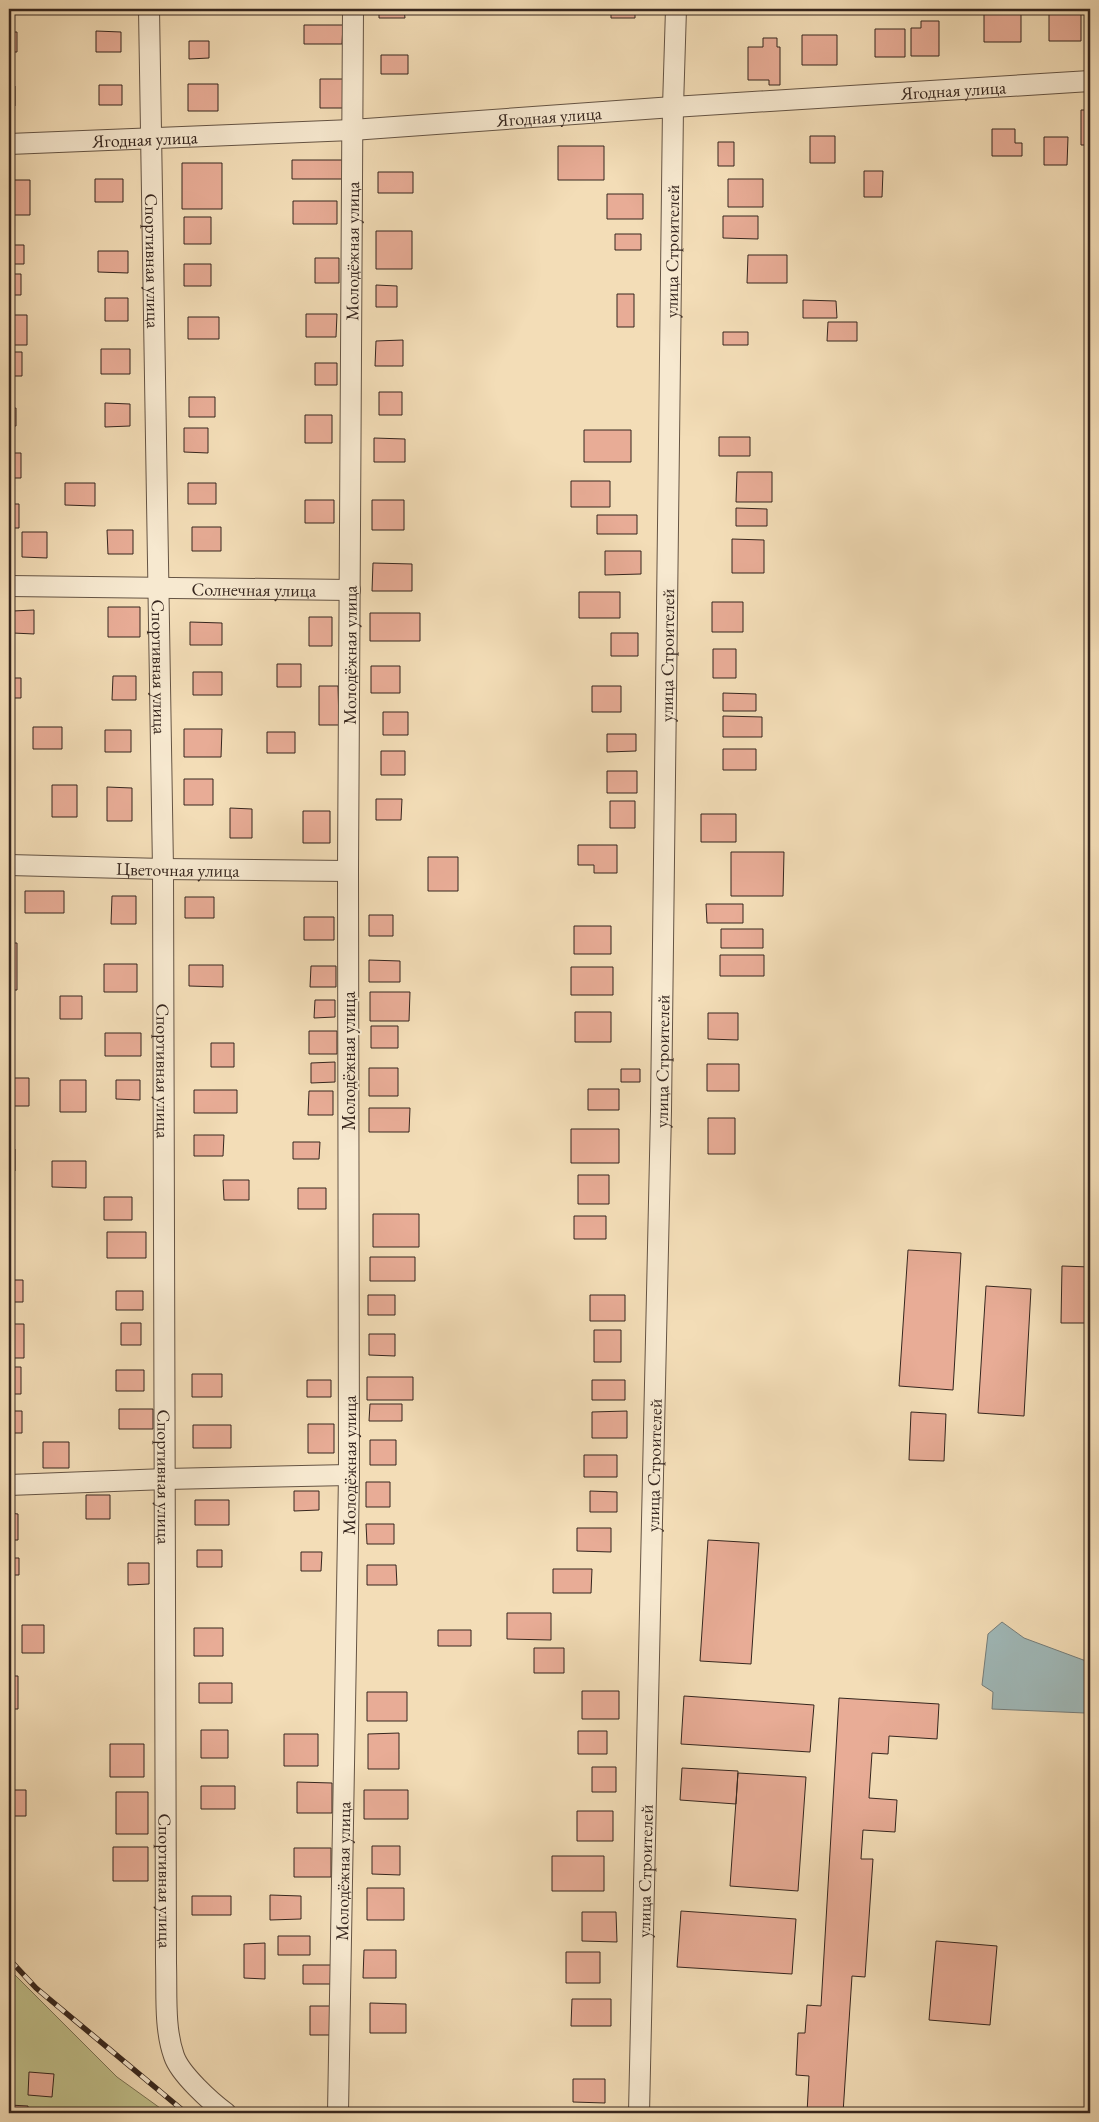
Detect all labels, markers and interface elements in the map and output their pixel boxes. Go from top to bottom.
street label: Ягодная улица [899,75,1007,104]
street label: Ягодная улица [495,101,603,131]
street label: Ягодная улица [91,125,199,152]
street label: Молодёжная улица [340,181,364,321]
street label: улица Строителей [659,184,684,318]
street label: Спортивная улица [141,193,166,329]
street label: Солнечная улица [191,577,317,601]
street label: Молодёжная улица [337,585,361,725]
street label: улица Строителей [654,588,679,722]
street label: Спортивная улица [147,599,172,735]
street label: Цветочная улица [116,856,241,881]
street label: Молодёжная улица [337,991,360,1131]
street label: улица Строителей [649,994,674,1128]
street label: Спортивная улица [152,1003,175,1139]
street label: Молодёжная улица [336,1395,361,1535]
street label: улица Строителей [640,1398,666,1532]
street label: Спортивная улица [153,1409,176,1545]
street label: Молодёжная улица [329,1800,355,1941]
street label: улица Строителей [631,1804,657,1938]
street label: Спортивная улица [154,1813,177,1949]

